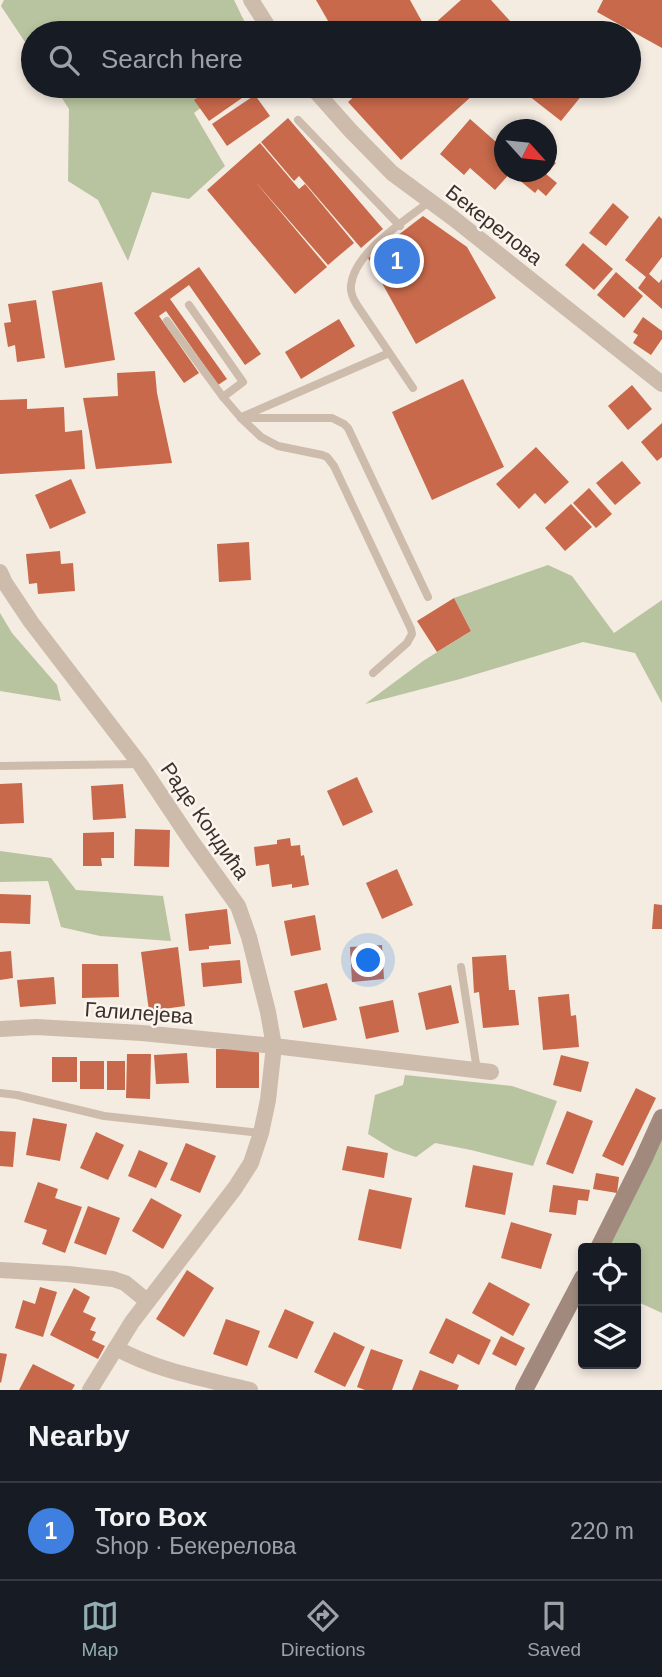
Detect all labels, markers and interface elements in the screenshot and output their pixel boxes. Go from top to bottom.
search box [21,21,641,98]
icon: search [45,41,83,79]
text: Search here [101,44,243,74]
north arrow [494,119,557,182]
street label: Бекерелова [442,180,547,270]
pin: 1 [374,235,420,287]
street label: Раде Кондића [157,758,254,884]
your location [351,943,385,977]
street label: Галилејева [84,997,194,1028]
map controls [578,1243,641,1369]
button: locate [578,1243,641,1306]
button: layers [578,1306,641,1369]
text: Nearby [28,1419,130,1452]
text: Toro Box [95,1502,207,1532]
text: 1 [45,1518,57,1544]
text: 220 m [570,1518,634,1544]
text: Shop · Бекерелова [95,1533,296,1559]
tab: Map [81,1597,119,1661]
tab: Directions [281,1597,365,1661]
tab: Saved [527,1597,581,1661]

